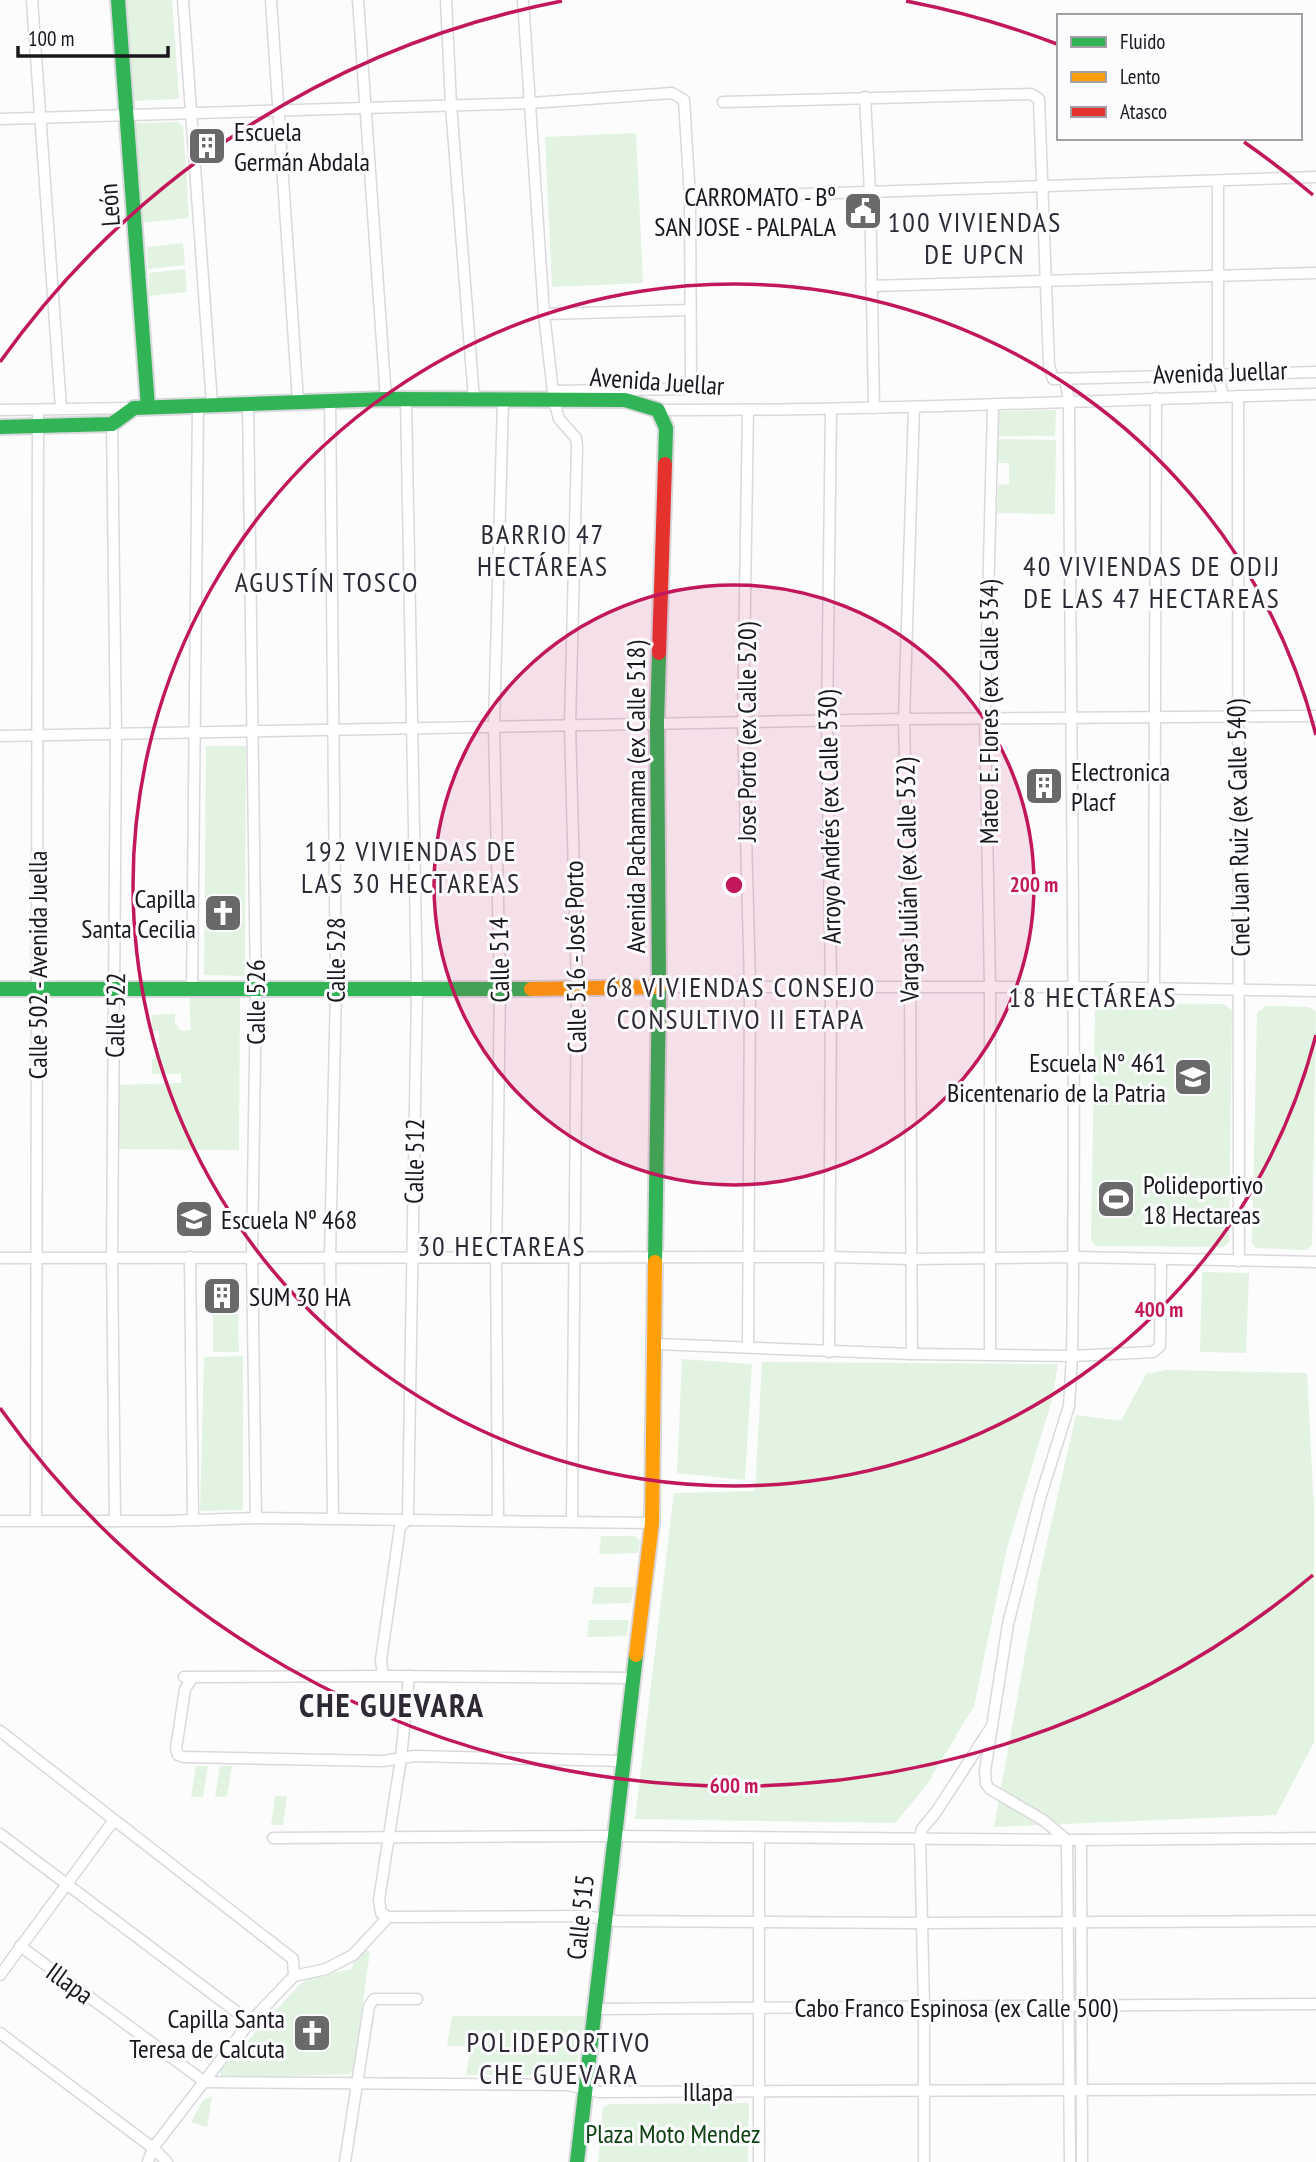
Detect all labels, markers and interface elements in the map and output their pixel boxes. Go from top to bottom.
scale bar [18,14,168,58]
legend [1057,14,1302,140]
text: 100 m [28,25,74,52]
text: Fluido [1120,28,1165,55]
text: Lento [1120,63,1160,90]
text: Atasco [1120,98,1167,125]
place label: Escuela Germán Abdala [234,115,370,178]
building icon: Escuela Germán Abdala [186,125,228,167]
place label: CARROMATO - Bº SAN JOSE - PALPALA [654,180,837,243]
street label: León [91,182,127,228]
public building icon: CARROMATO - Bº SAN JOSE - PALPALA [842,190,884,232]
district label: 100 VIVIENDAS DE UPCN [888,203,1062,272]
street label: Avenida Juellar [1152,353,1288,391]
street label: Avenida Juellar [589,360,725,402]
district label: BARRIO 47 HECTÁREAS [477,515,609,584]
district label: 40 VIVIENDAS DE ODIJ DE LAS 47 HECTAREAS [1023,547,1281,616]
district label: AGUSTÍN TOSCO [235,563,419,600]
street label: Mateo E. Flores (ex Calle 534) [972,580,1005,844]
street label: Jose Porto (ex Calle 520) [730,622,763,843]
street label: Avenida Pachamama (ex Calle 518) [619,641,652,953]
street label: Arroyo Andrés (ex Calle 530) [810,690,848,944]
street label: Cnel Juan Ruiz (ex Calle 540) [1219,699,1257,957]
place label: Electronica Placf [1071,755,1170,818]
street label: Vargas Julián (ex Calle 532) [888,758,926,1003]
building icon: Electronica Placf [1023,765,1065,807]
district label: 192 VIVIENDAS DE LAS 30 HECTAREAS [301,832,521,901]
street label: Calle 502 - Avenida Juella [21,851,54,1079]
street label: Calle 516 - José Porto [557,860,593,1054]
text: 200 m [1010,871,1058,898]
centre of rings [722,873,746,897]
place label: Capilla Santa Cecilia [81,882,196,945]
church icon: Capilla Santa Cecilia [202,892,244,934]
street label: Calle 528 [319,917,352,1003]
street label: Calle 514 [482,917,516,1003]
street label: Calle 526 [239,959,272,1045]
district label: 68 VIVIENDAS CONSEJO CONSULTIVO II ETAPA [606,968,876,1037]
street label: Calle 522 [98,972,132,1058]
district label: 18 HECTÁREAS [1008,978,1178,1015]
place label: Escuela N° 461 Bicentenario de la Patria [947,1046,1166,1109]
school or university icon: Escuela N° 461 Bicentenario de la Patria [1172,1056,1214,1098]
street label: Calle 512 [397,1118,431,1204]
place label: Polideportivo 18 Hectareas [1143,1168,1263,1231]
sports icon: Polideportivo 18 Hectareas [1095,1178,1137,1220]
school or university icon: Escuela Nº 468 [173,1198,215,1240]
place label: Escuela Nº 468 [221,1203,357,1236]
district label: 30 HECTAREAS [417,1227,587,1264]
building icon: SUM 30 HA [201,1275,243,1317]
place label: SUM 30 HA [249,1280,352,1313]
text: 400 m [1135,1296,1183,1323]
district label: CHE GUEVARA [299,1683,485,1726]
text: 600 m [710,1772,758,1799]
street label: Calle 515 [559,1873,601,1961]
street label: Illapa [40,1955,100,2011]
street label: Cabo Franco Espinosa (ex Calle 500) [795,1991,1117,2024]
place label: Capilla Santa Teresa de Calcuta [129,2002,285,2065]
church icon: Capilla Santa Teresa de Calcuta [291,2012,333,2054]
district label: POLIDEPORTIVO CHE GUEVARA [467,2023,652,2092]
street label: Illapa [683,2075,733,2108]
park label: Plaza Moto Mendez [586,2117,760,2150]

